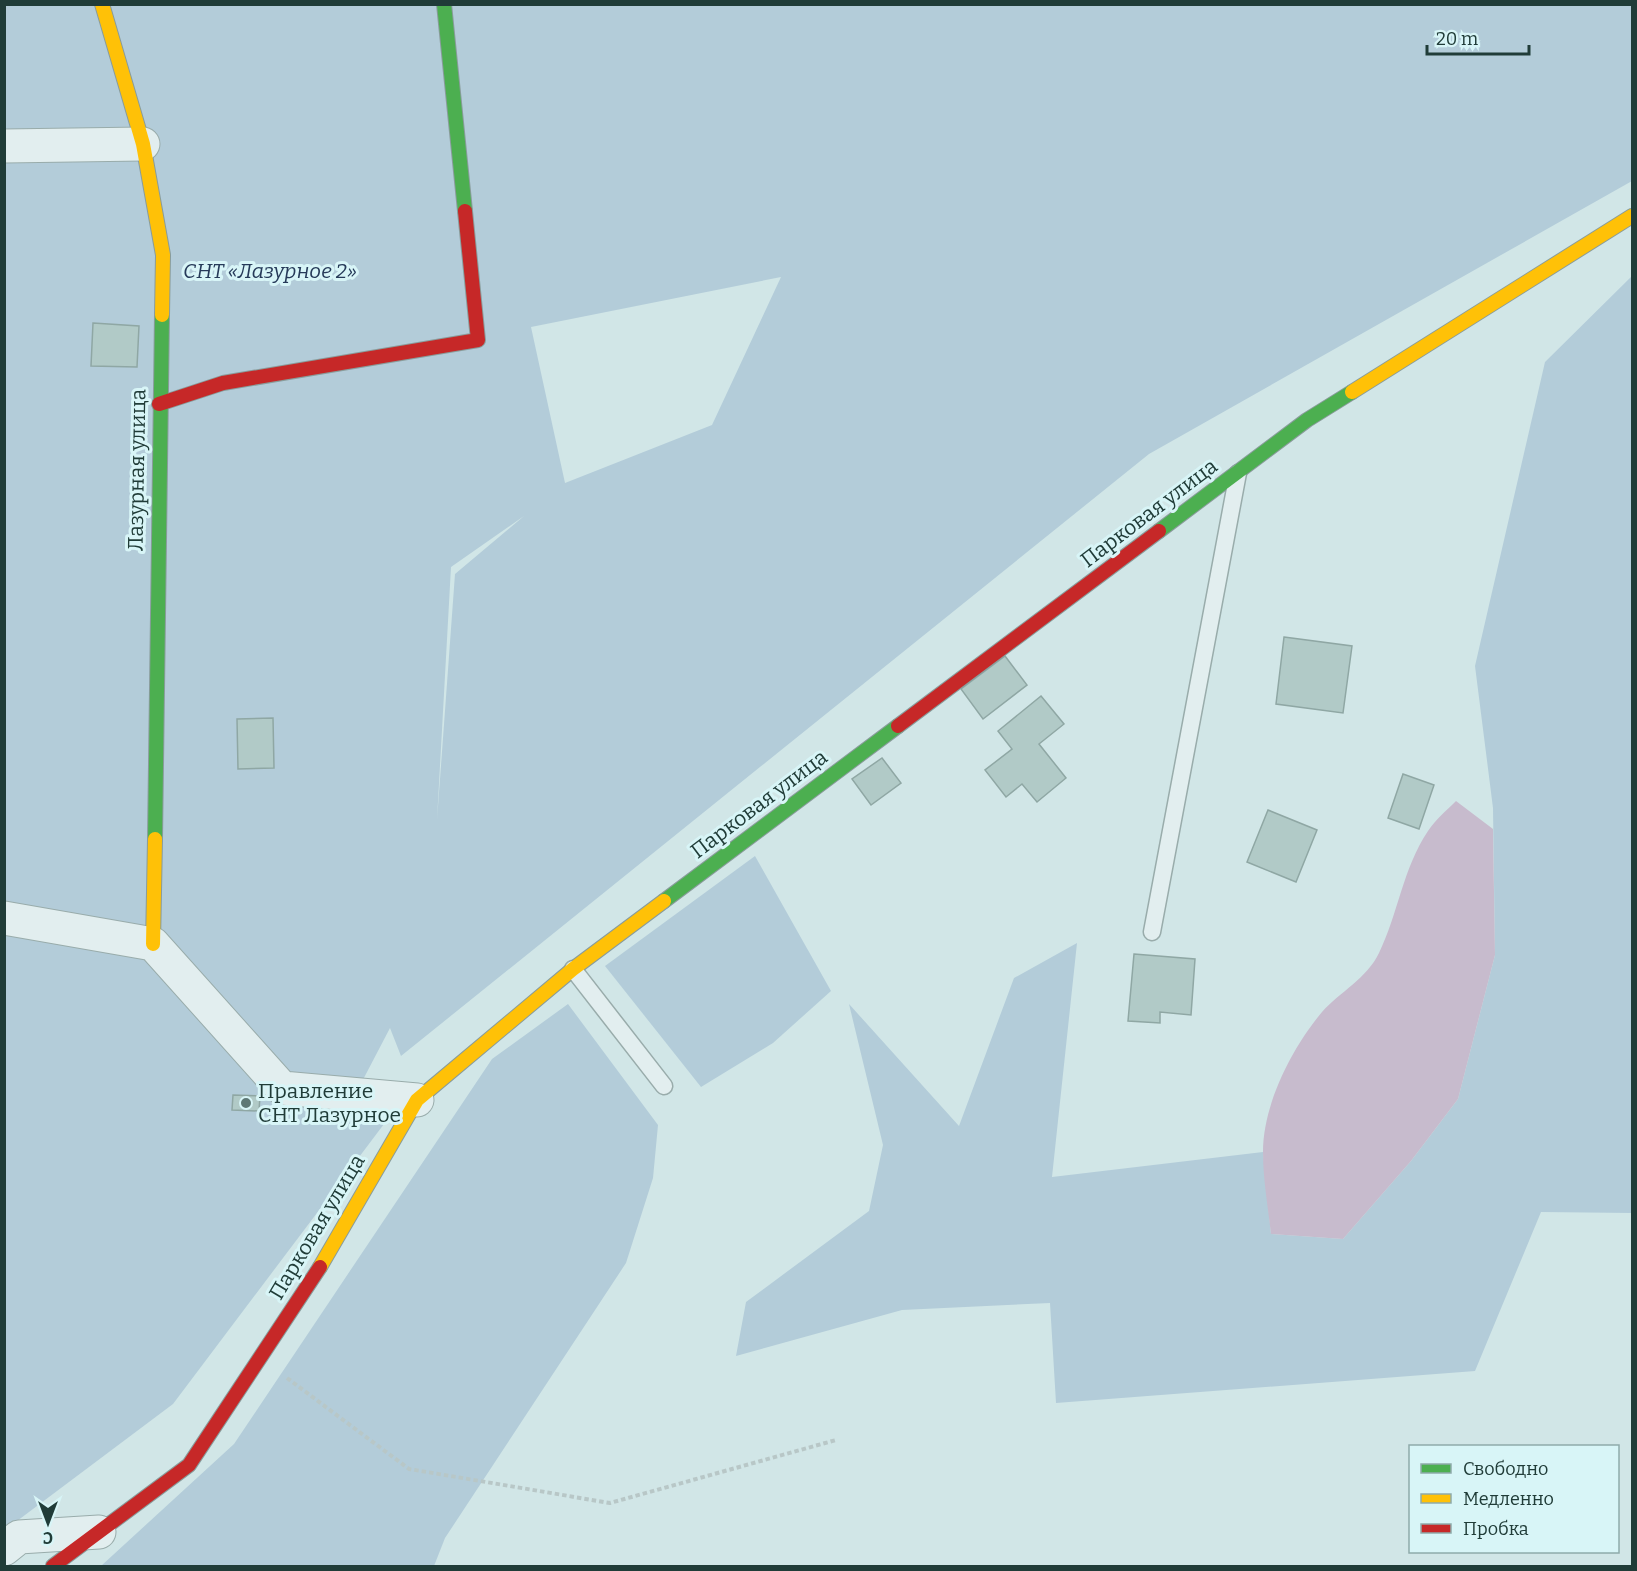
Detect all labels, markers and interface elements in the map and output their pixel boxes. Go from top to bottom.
scale bar [1427,18,1529,56]
text: 20 m [1436,28,1478,50]
park label: СНТ «Лазурное 2» [183,258,357,284]
street label: Лазурная улица [123,388,151,551]
street label: Парковая улица [1075,453,1223,573]
street label: Парковая улица [685,744,833,864]
place label: Правление СНТ Лазурное [258,1078,401,1128]
marker: Правление СНТ Лазурное [239,1096,253,1110]
street label: Парковая улица [263,1149,371,1304]
legend [1409,1445,1619,1553]
text: Свободно [1463,1458,1548,1480]
text: Медленно [1463,1488,1554,1510]
north arrow [18,1493,78,1553]
text: Пробка [1463,1518,1529,1540]
text: С [43,1528,53,1547]

